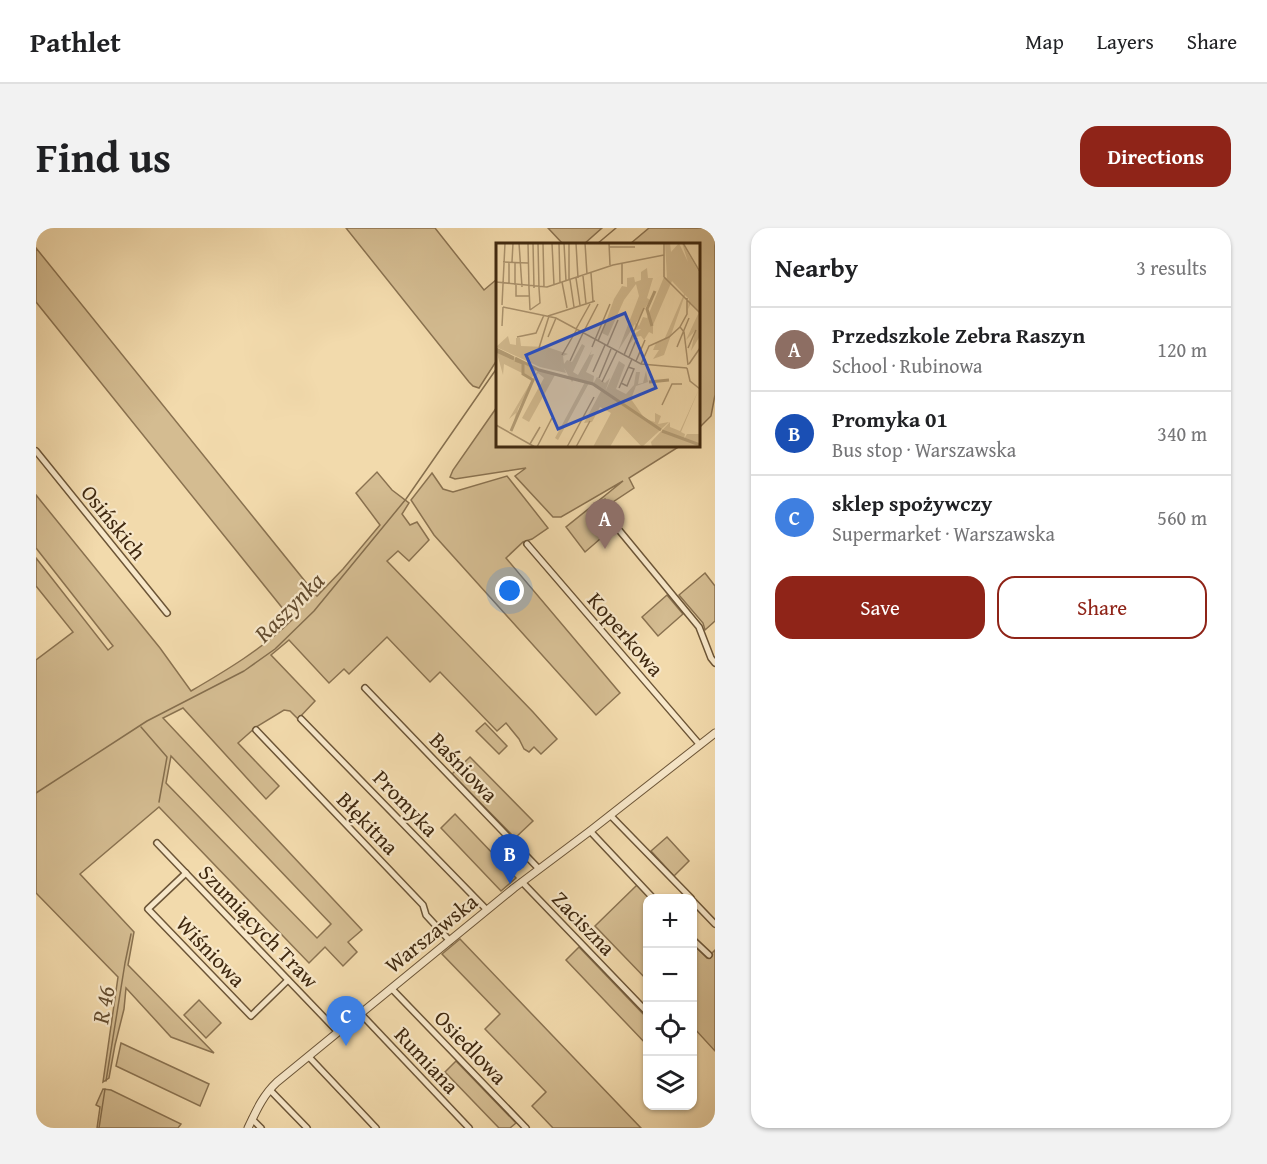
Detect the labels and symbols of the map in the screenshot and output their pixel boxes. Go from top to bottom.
inset map [496,243,700,447]
street label: Osińskich [74,478,155,567]
pin: A [586,500,624,549]
water label: Raszynka [245,564,332,651]
your location [495,576,524,605]
street label: Koperkowa [580,585,672,684]
street label: Baśniowa [422,725,506,810]
street label: Promyka [366,762,447,844]
street label: Błękitna [330,784,407,862]
pin: B [490,834,530,884]
street label: Szumiących Traw [192,857,327,995]
street label: Zaciszna [545,883,623,963]
street label: Warszawska [378,885,485,981]
street label: Wiśniowa [169,908,254,994]
water label: R 46 [82,983,124,1028]
pin: C [326,996,366,1046]
street label: Osiedlowa [427,1002,515,1092]
street label: Rumiana [387,1019,467,1101]

